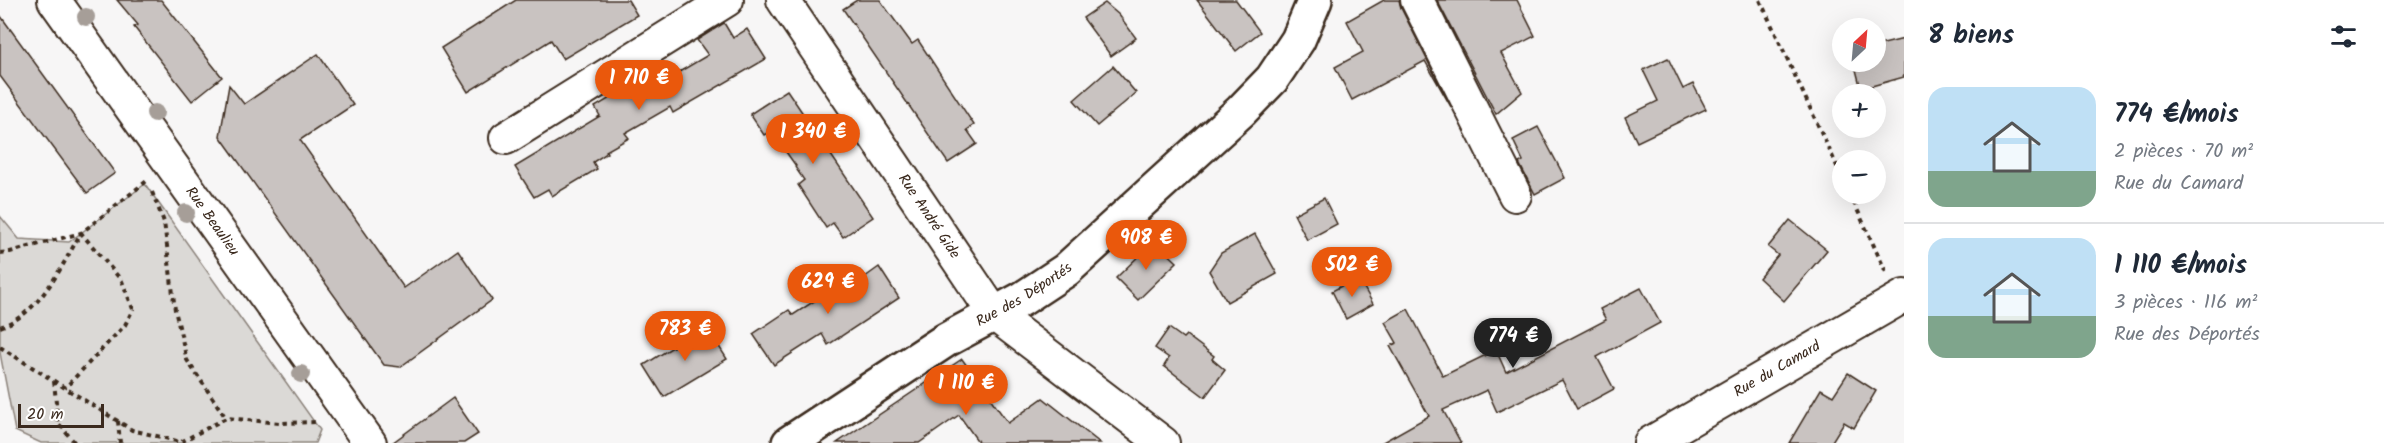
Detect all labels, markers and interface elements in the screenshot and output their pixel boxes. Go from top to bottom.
text: 8 biens [1928,15,2014,57]
north arrow [1832,18,1886,72]
map controls [1832,18,1886,204]
icon: filters [2327,20,2360,53]
pin: 1 710 € [584,60,694,111]
text: 1 710 € [609,63,669,95]
button: + [1832,84,1886,138]
text: 774 €/mois [2114,94,2239,136]
icon: home [1976,111,2048,183]
pin: 1 340 € [758,114,868,165]
text: 1 340 € [780,117,846,149]
text: 2 pièces · 70 m² [2114,136,2253,168]
button: − [1832,150,1886,204]
text: Rue du Camard [2114,168,2243,200]
street label: Rue André Gide [891,169,966,264]
street label: Rue Beaulieu [179,182,245,261]
pin: 908 € [1104,220,1188,271]
text: 908 € [1120,223,1172,255]
text: 1 110 €/mois [2114,245,2247,287]
pin: 502 € [1310,247,1394,298]
text: 502 € [1326,250,1378,282]
street label: Rue des Déportés [972,257,1079,334]
icon: home [1976,262,2048,334]
pin: 629 € [786,264,870,315]
text: 629 € [802,267,855,299]
text: 3 pièces · 116 m² [2114,287,2258,319]
pin: 783 € [643,311,727,362]
text: 783 € [659,314,711,346]
pin: 774 € [1471,318,1555,369]
text: Rue des Déportés [2114,319,2260,351]
text: 774 € [1488,321,1538,353]
street label: Rue du Camard [1729,334,1826,404]
pin: 1 110 € [911,365,1021,416]
text: 1 110 € [938,368,994,400]
scale bar [18,401,104,428]
text: 20 m [27,402,63,427]

